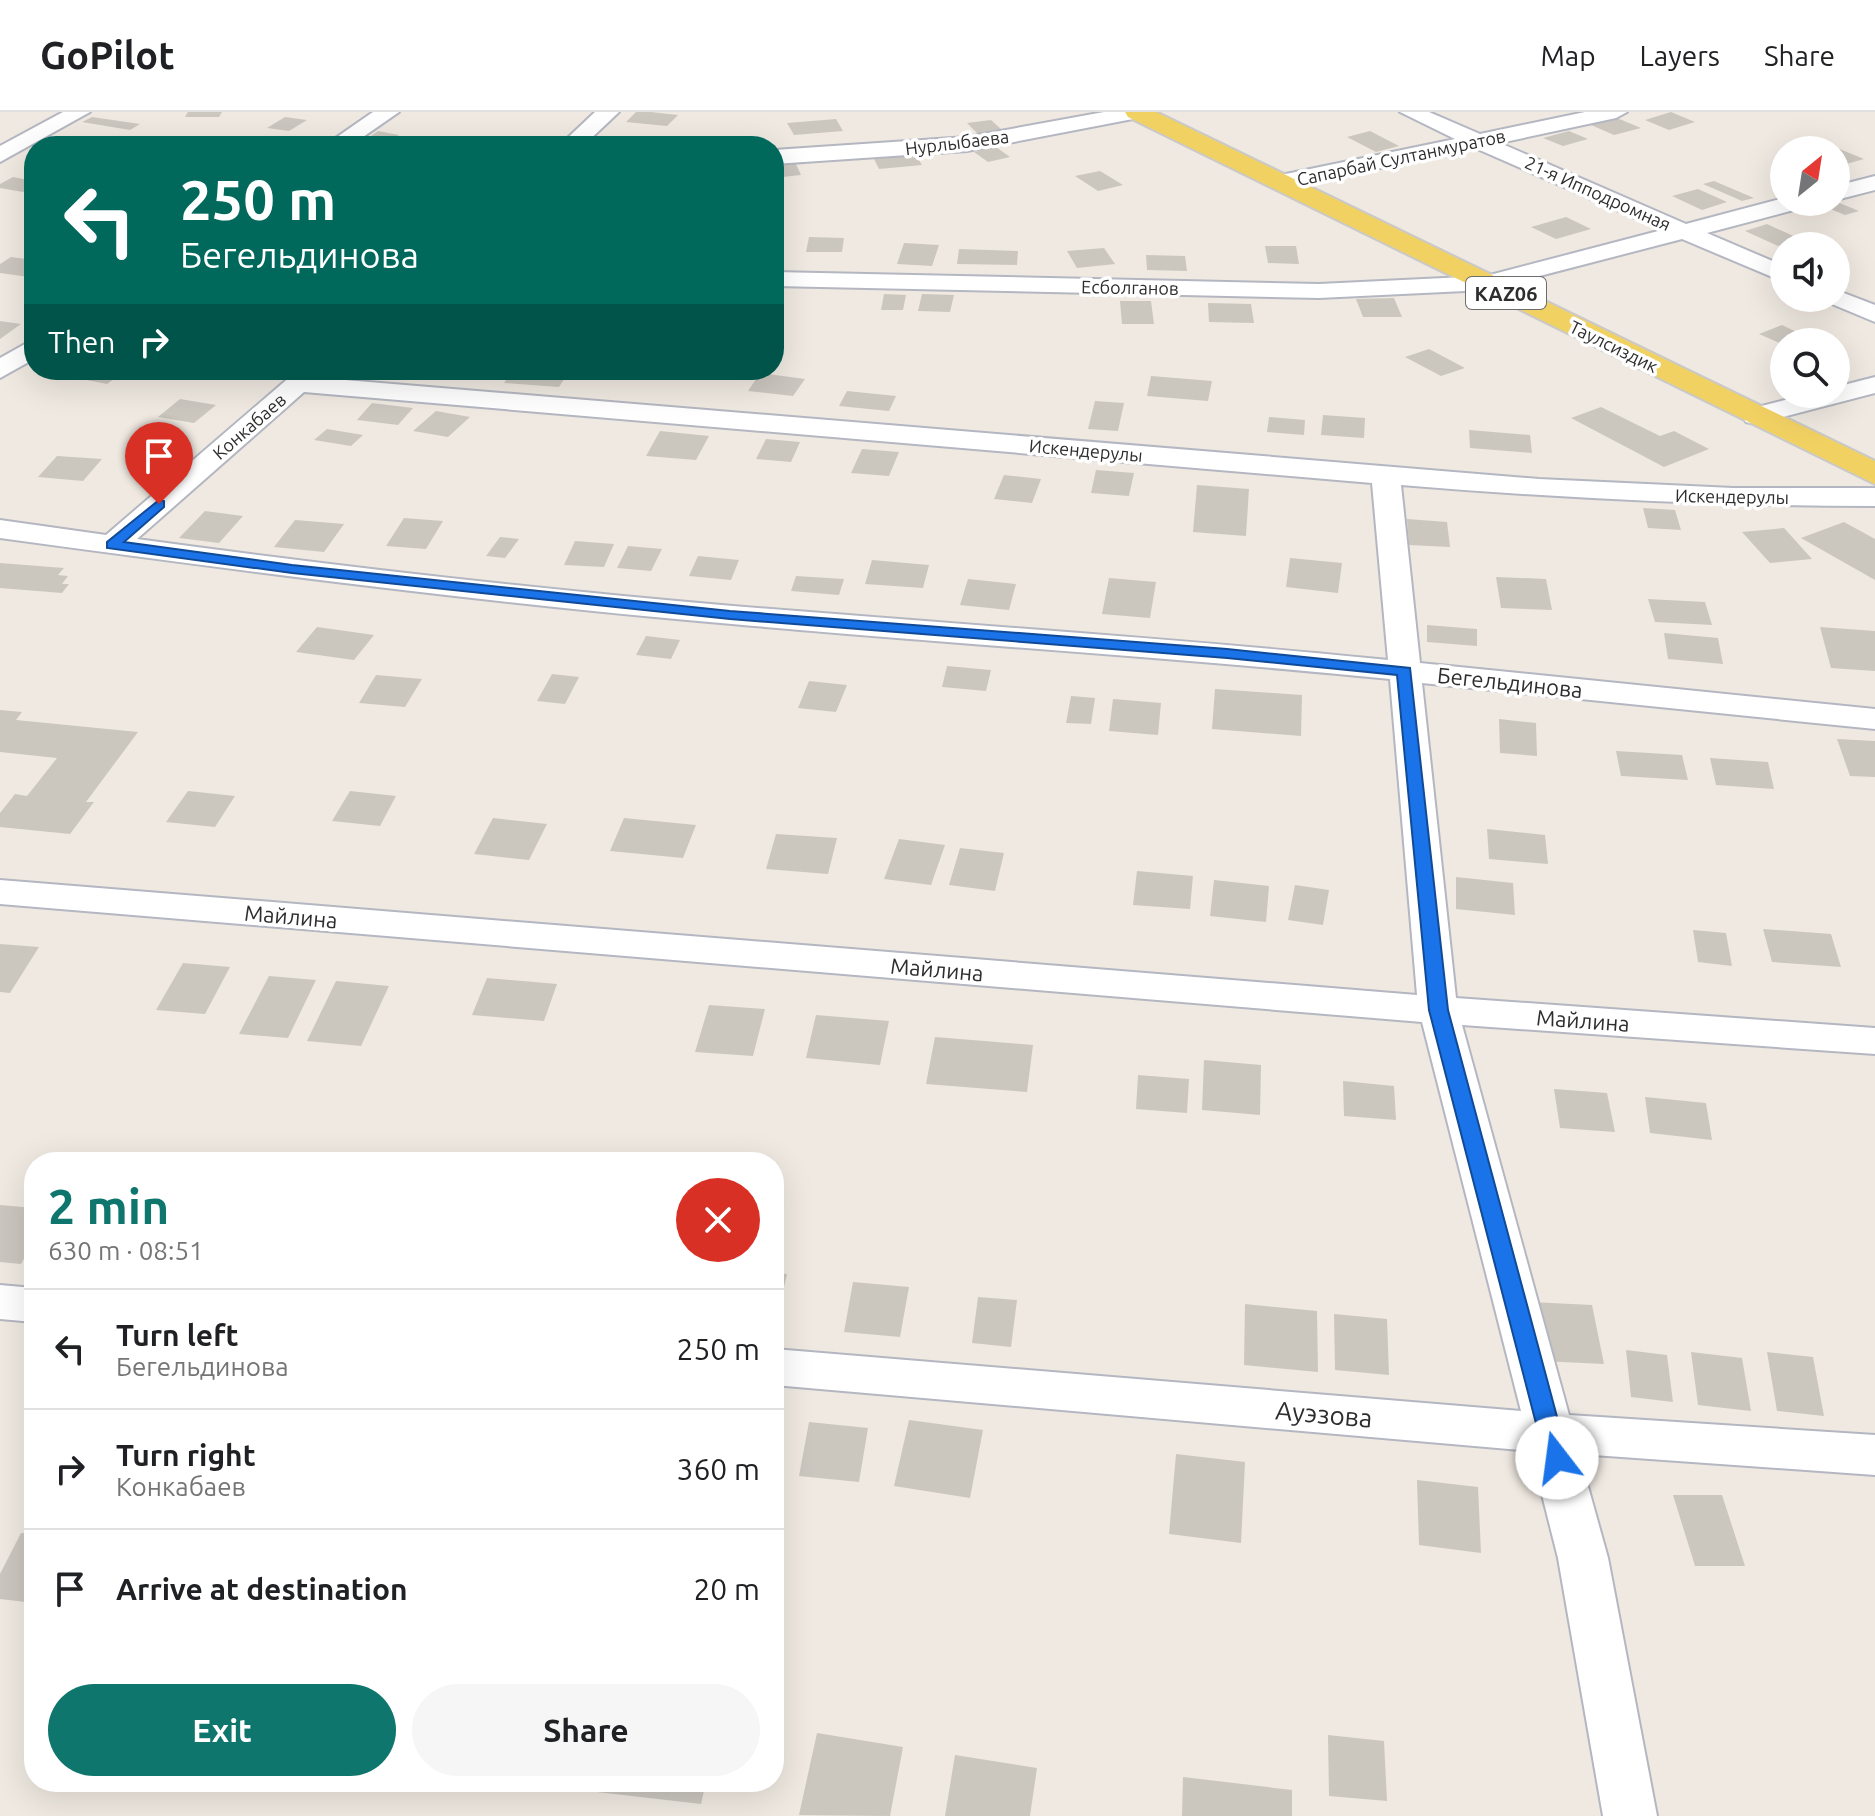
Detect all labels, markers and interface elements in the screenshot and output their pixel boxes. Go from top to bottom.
text: GoPilot [40,34,175,76]
text: Map [1540,40,1596,71]
text: Layers [1640,40,1720,71]
text: Share [1764,40,1835,71]
street label: Сапарбай Султанмуратов [1295,125,1507,189]
street label: Нурлыбаева [904,126,1010,158]
north arrow [1770,136,1850,216]
map controls [1770,136,1850,408]
street label: 21-я Ипподромная [1522,152,1674,234]
icon: left [48,168,152,272]
text: 250 m [180,168,336,231]
button: sound [1770,232,1850,312]
text: Бегельдинова [180,234,419,275]
street label: Есболганов [1081,276,1179,298]
road number: KAZ06 [1466,277,1546,309]
street label: Таулсиздик [1567,316,1661,376]
icon: right [132,320,176,364]
text: Then [48,325,116,359]
button: search [1770,328,1850,408]
street label: Конкабаев [208,389,290,463]
pin [125,422,193,504]
icon: arrive [137,434,181,478]
street label: Искендерулы [1028,435,1144,465]
street label: Искендерулы [1675,485,1789,507]
street label: Бегельдинова [1436,662,1584,702]
street label: Майлина [243,899,339,933]
street label: Майлина [889,952,985,986]
street label: Майлина [1535,1004,1631,1036]
button: close [676,1178,760,1262]
text: 2 min [48,1179,169,1233]
text: 630 m · 08:51 [48,1236,204,1265]
text: Turn left [116,1318,238,1352]
icon: left [48,1327,92,1371]
text: 250 m [676,1332,760,1366]
text: Бегельдинова [116,1352,289,1381]
street label: Ауэзова [1274,1395,1374,1433]
position arrow [1515,1416,1599,1500]
text: Turn right [116,1438,256,1472]
icon: right [48,1447,92,1491]
text: 360 m [676,1452,760,1486]
text: Конкабаев [116,1472,246,1501]
icon: arrive [48,1567,92,1611]
text: Arrive at destination [116,1572,408,1606]
text: 20 m [693,1572,760,1606]
button: Exit [48,1684,396,1776]
button: Share [412,1684,760,1776]

